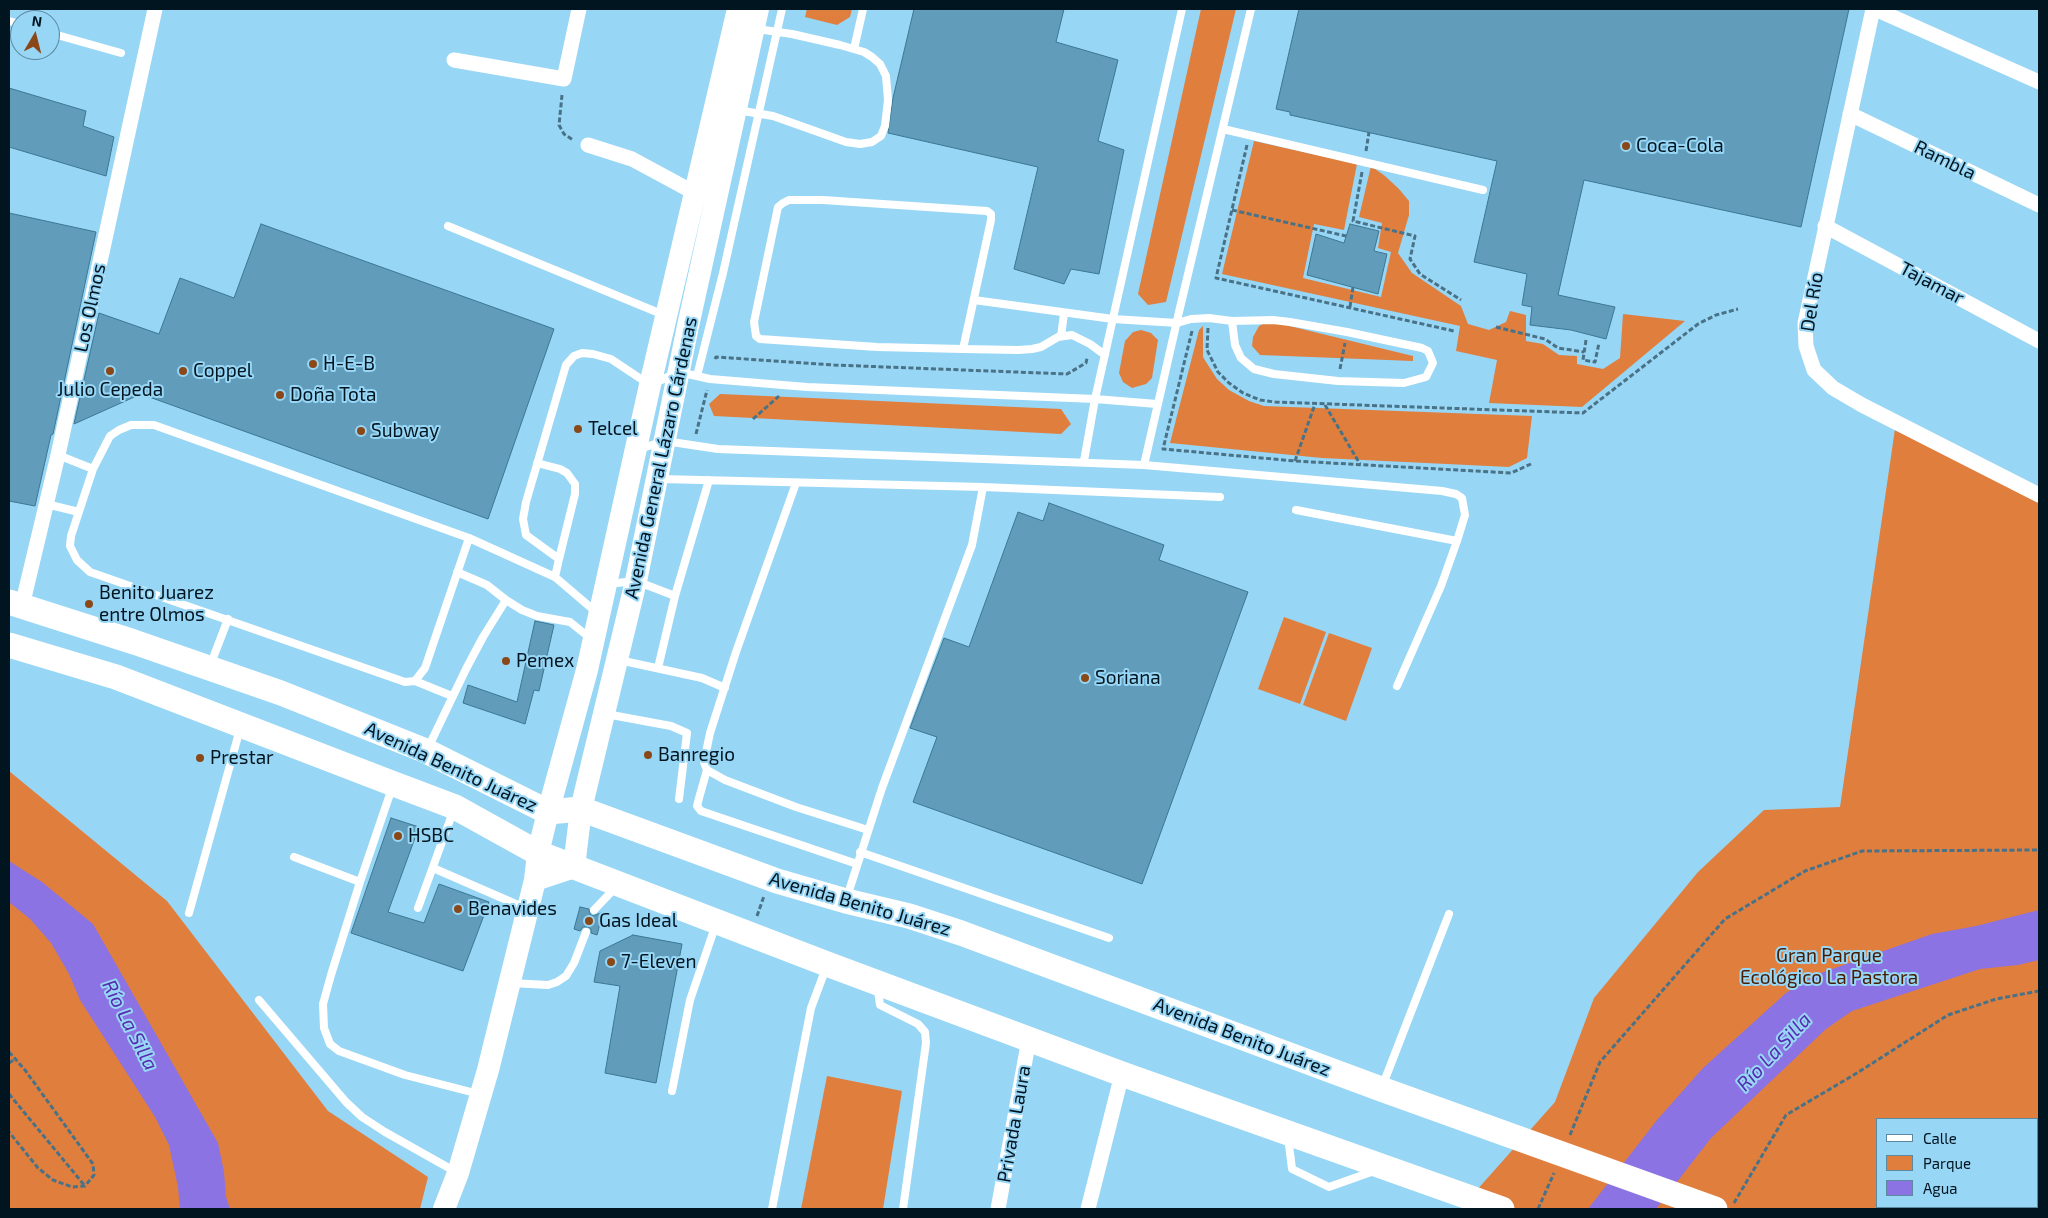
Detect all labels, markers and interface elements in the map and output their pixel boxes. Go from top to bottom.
north arrow [10,10,60,60]
text: N [31,12,43,30]
place label: Coca-Cola [1636,135,1724,157]
street label: Rambla [1910,135,1980,185]
marker: Coca-Cola [1620,140,1632,152]
street label: Tajamar [1896,257,1968,309]
street label: Los Olmos [70,262,110,354]
street label: Del Río [1796,271,1828,333]
street label: Avenida General Lázaro Cárdenas [620,315,702,601]
place label: H-E-B [323,353,375,375]
marker: H-E-B [307,358,319,370]
place label: Coppel [193,360,253,382]
marker: Julio Cepeda [104,365,116,377]
marker: Coppel [177,365,189,377]
place label: Julio Cepeda [57,379,163,401]
place label: Doña Tota [290,384,376,406]
marker: Doña Tota [274,389,286,401]
place label: Telcel [588,418,638,440]
place label: Subway [371,420,439,442]
marker: Telcel [572,423,584,435]
marker: Subway [355,425,367,437]
place label: Benito Juarez entre Olmos [99,582,214,626]
marker: Benito Juarez entre Olmos [83,598,95,610]
place label: Pemex [516,650,574,672]
marker: Pemex [500,655,512,667]
place label: Soriana [1095,667,1161,689]
marker: Soriana [1079,672,1091,684]
street label: Avenida Benito Juárez [361,717,541,817]
place label: Banregio [658,744,735,766]
place label: Prestar [210,747,274,769]
marker: Banregio [642,749,654,761]
marker: Prestar [194,752,206,764]
place label: HSBC [408,825,454,847]
marker: HSBC [392,830,404,842]
street label: Avenida Benito Juárez [767,867,953,941]
place label: Benavides [468,898,557,920]
marker: Benavides [452,903,464,915]
place label: Gas Ideal [599,910,677,932]
marker: Gas Ideal [583,915,595,927]
park label: Gran Parque Ecológico La Pastora [1740,945,1918,989]
place label: 7-Eleven [621,951,696,973]
marker: 7-Eleven [605,956,617,968]
water label: Río La Silla [97,976,163,1074]
street label: Avenida Benito Juárez [1150,993,1334,1081]
water label: Río La Silla [1732,1008,1816,1096]
street label: Privada Laura [992,1064,1036,1184]
legend [1876,1118,2038,1208]
text: Calle [1923,1129,1957,1147]
text: Parque [1923,1154,1971,1172]
text: Agua [1923,1179,1958,1197]

